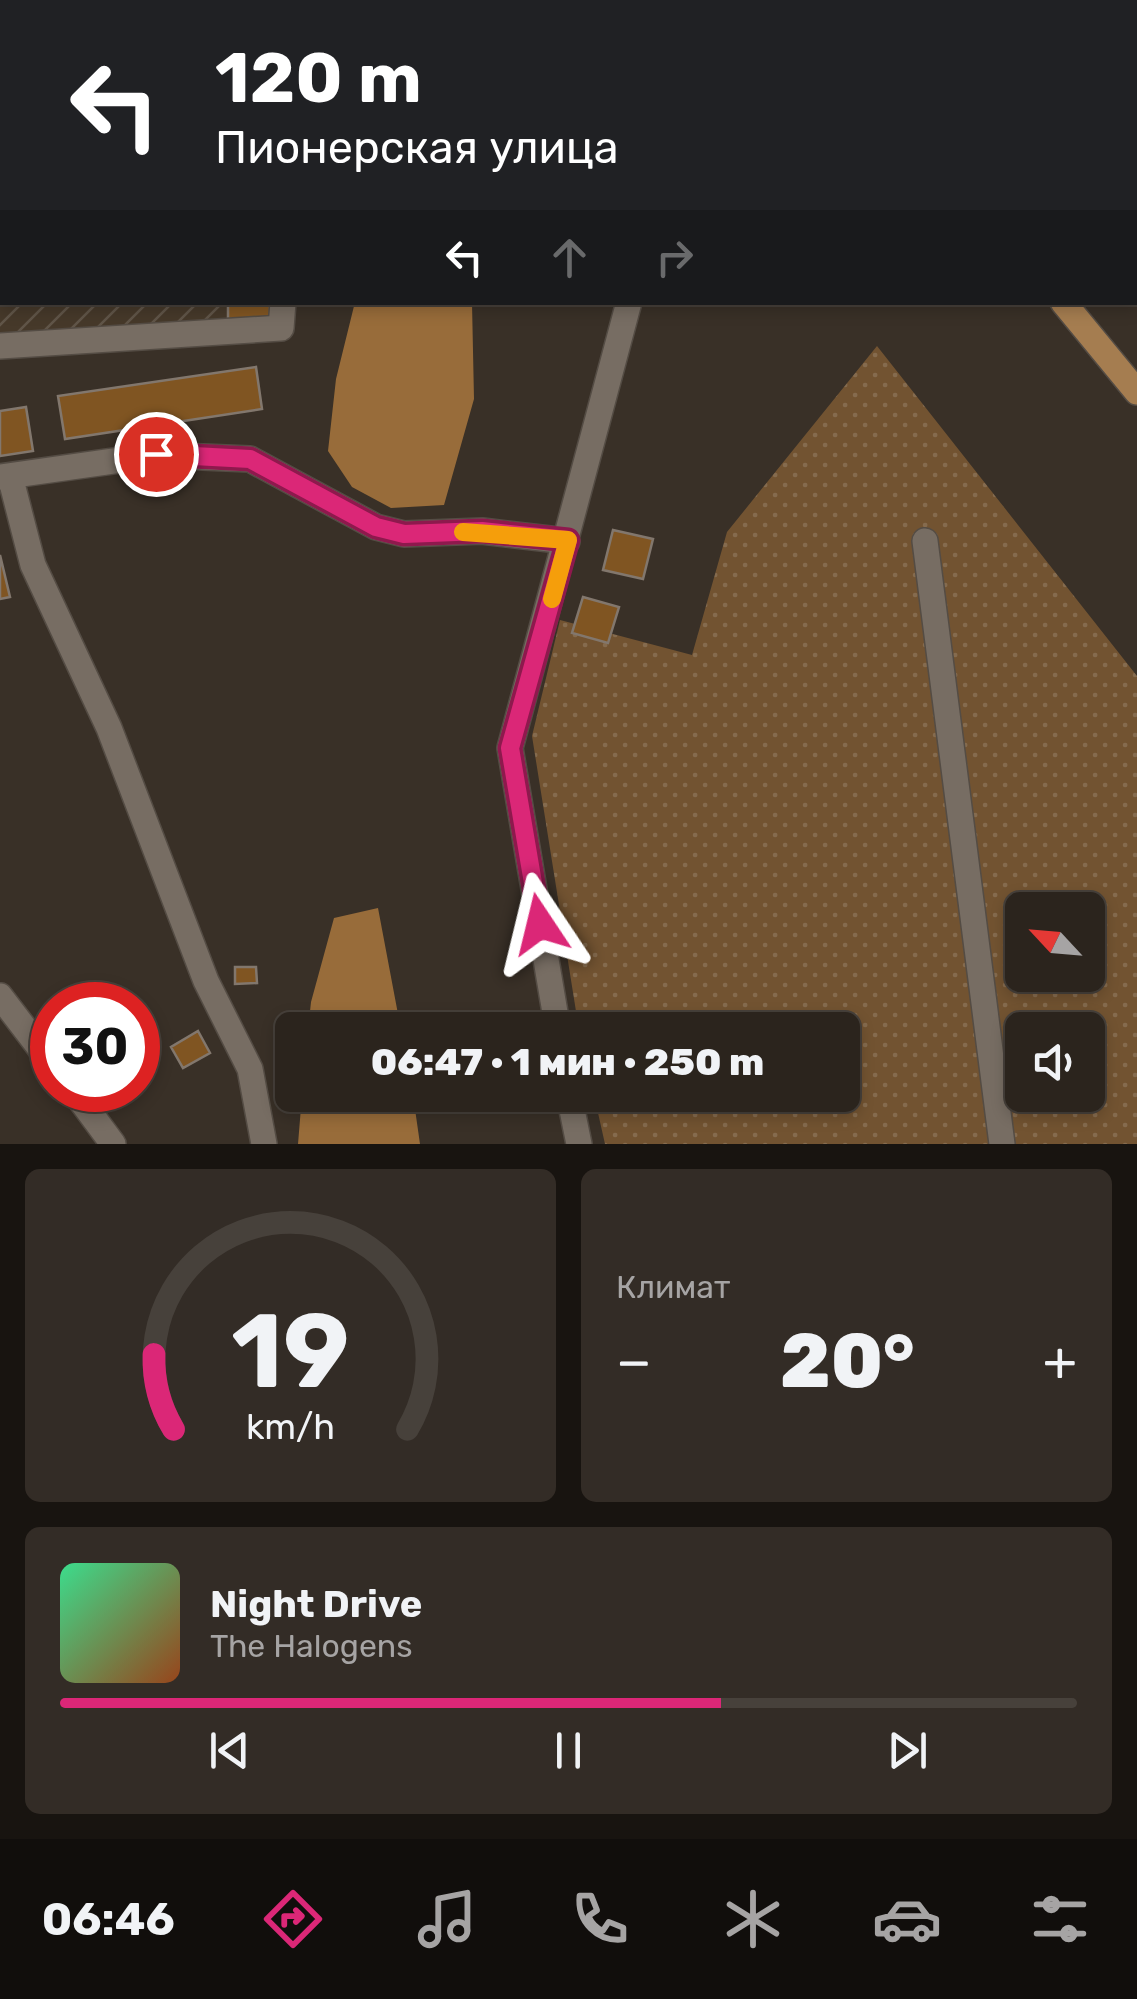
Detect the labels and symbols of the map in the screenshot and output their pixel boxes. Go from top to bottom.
pin [114,412,199,497]
position arrow [488,872,592,976]
north arrow [1005,892,1105,992]
speed limit sign: 30 [30,982,160,1112]

